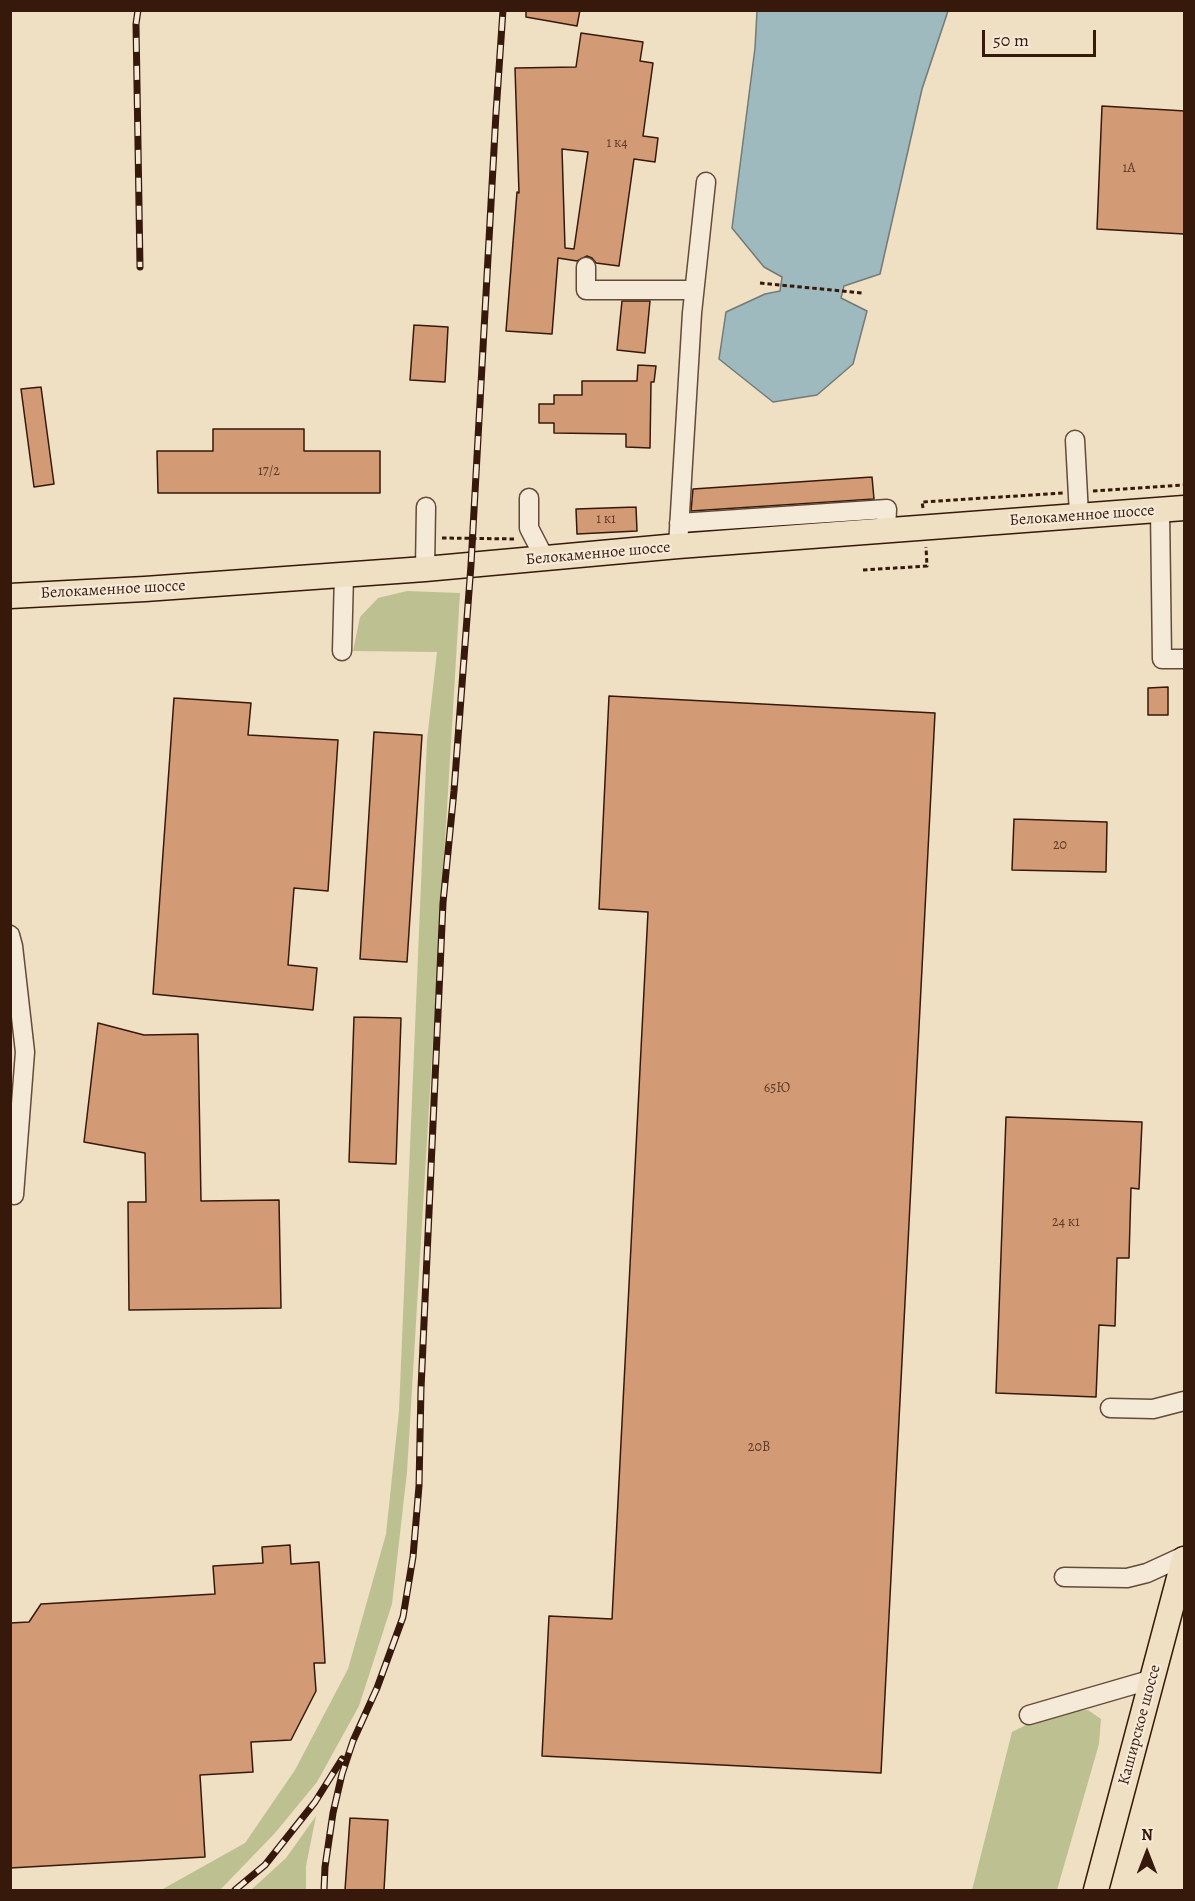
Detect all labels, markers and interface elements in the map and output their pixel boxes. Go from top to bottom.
scale bar [985,18,1099,56]
text: 50 m [993,28,1029,52]
house number: 1 к4 [606,136,628,152]
house number: 1А [1123,161,1135,177]
house number: 17/2 [258,464,280,480]
street label: Белокаменное шоссе [1009,501,1155,531]
house number: 1 к1 [596,512,616,528]
street label: Белокаменное шоссе [525,538,671,570]
street label: Белокаменное шоссе [40,577,186,603]
house number: 20 [1053,838,1067,854]
house number: 65Ю [764,1081,790,1097]
house number: 24 к1 [1052,1215,1080,1231]
house number: 20В [748,1440,770,1456]
street label: Каширское шоссе [1115,1663,1165,1787]
north arrow [1117,1823,1177,1883]
text: N [1141,1824,1153,1846]

